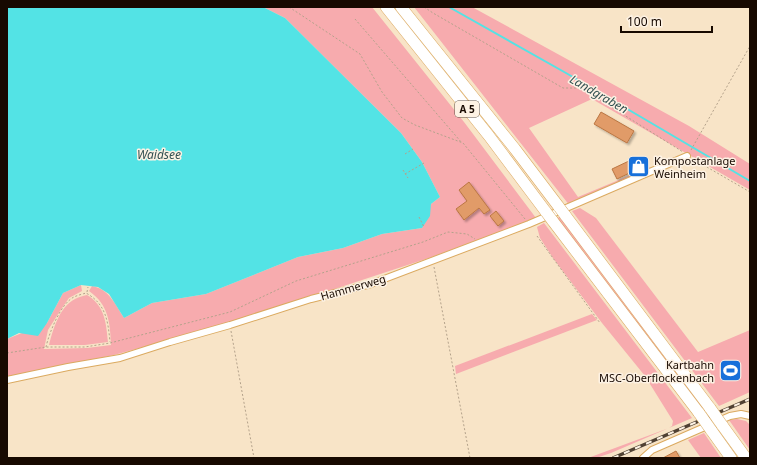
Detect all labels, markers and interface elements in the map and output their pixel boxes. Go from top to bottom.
scale bar [621,8,712,34]
text: 100 m [627,13,662,30]
water label: Landgraben [567,70,631,118]
road number: A 5 [455,101,479,117]
water label: Waidsee [137,146,181,163]
shop icon: Kompostanlage Weinheim [626,153,652,179]
place label: Kompostanlage Weinheim [654,153,735,181]
street label: Hammerweg [319,271,387,303]
place label: Kartbahn MSC-Oberflockenbach [599,357,714,385]
sports icon: Kartbahn MSC-Oberflockenbach [717,357,743,383]

